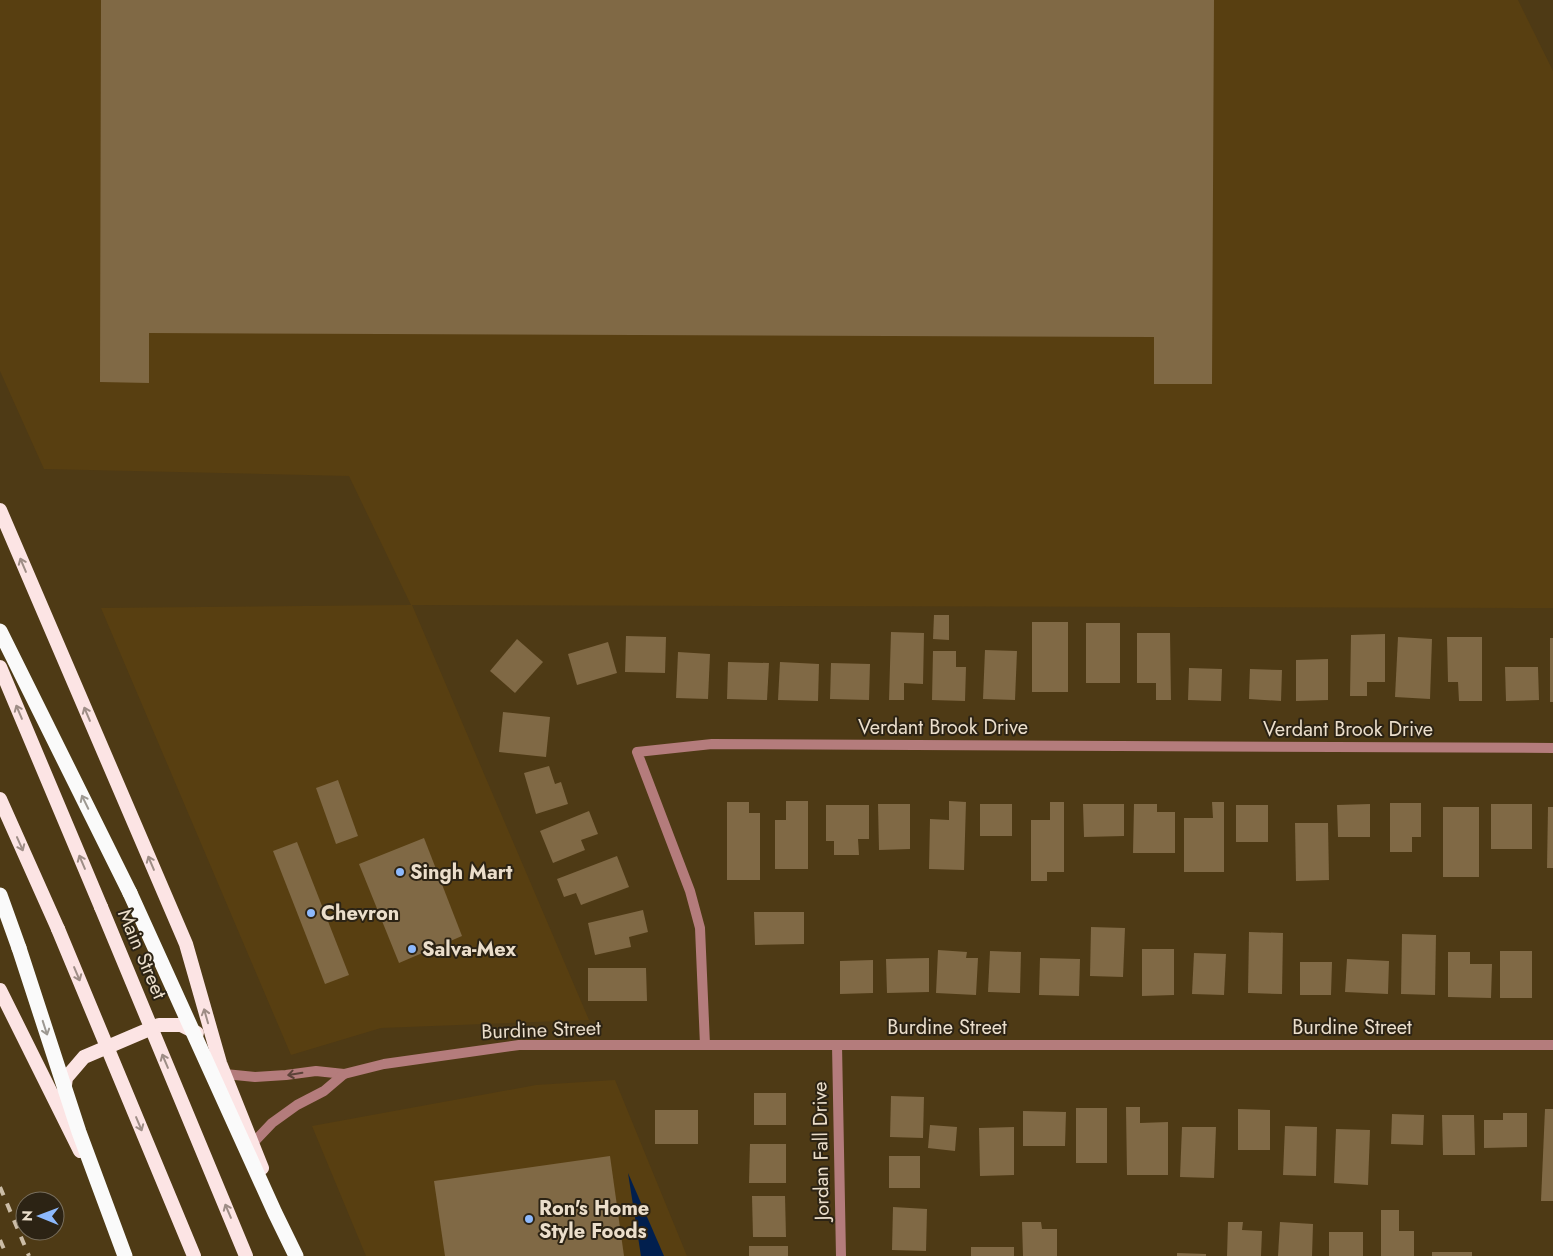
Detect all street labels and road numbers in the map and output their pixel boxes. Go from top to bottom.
street label: Verdant Brook Drive [858,713,1028,742]
street label: Verdant Brook Drive [1263,715,1433,744]
street label: Main Street [110,904,174,1004]
street label: Burdine Street [481,1013,601,1047]
street label: Burdine Street [887,1013,1007,1042]
street label: Burdine Street [1292,1013,1412,1042]
street label: Jordan Fall Drive [805,1081,837,1224]

